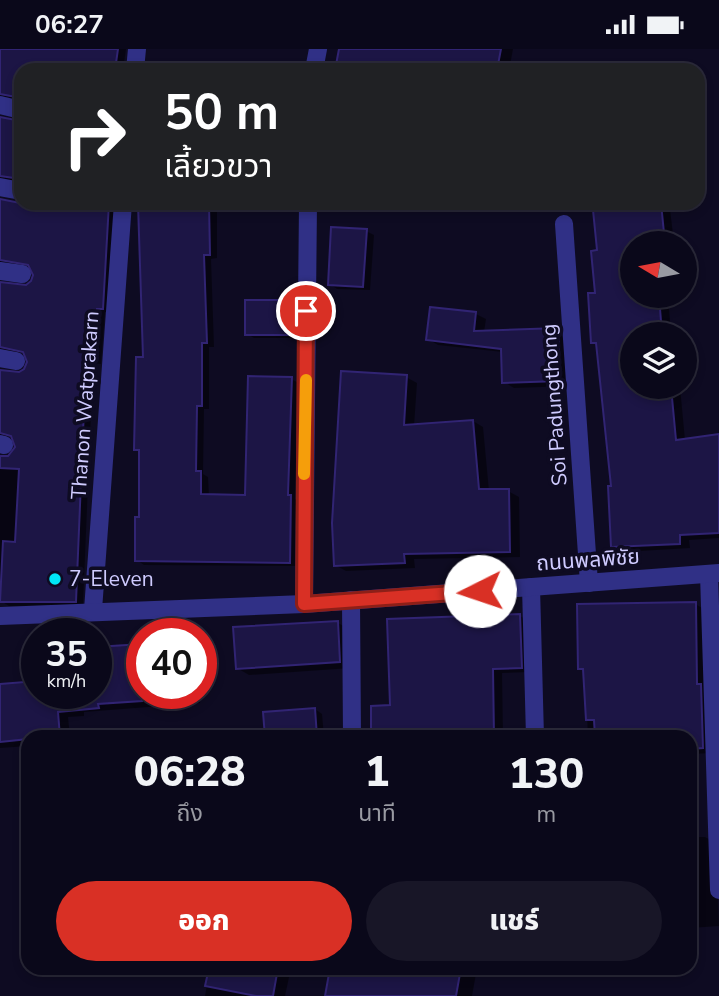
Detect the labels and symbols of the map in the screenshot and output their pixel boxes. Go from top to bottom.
north arrow [620,231,696,308]
pin [276,281,336,341]
street label: Thanon Watprakarn [64,310,106,500]
street label: Soi Padungthong [534,323,574,487]
street label: ถนนพลพิชัย [535,542,641,578]
position arrow [443,554,517,628]
place label: 7-Eleven [69,565,154,593]
marker: 7-Eleven [47,571,63,587]
speed limit sign: 40 [126,618,217,709]

